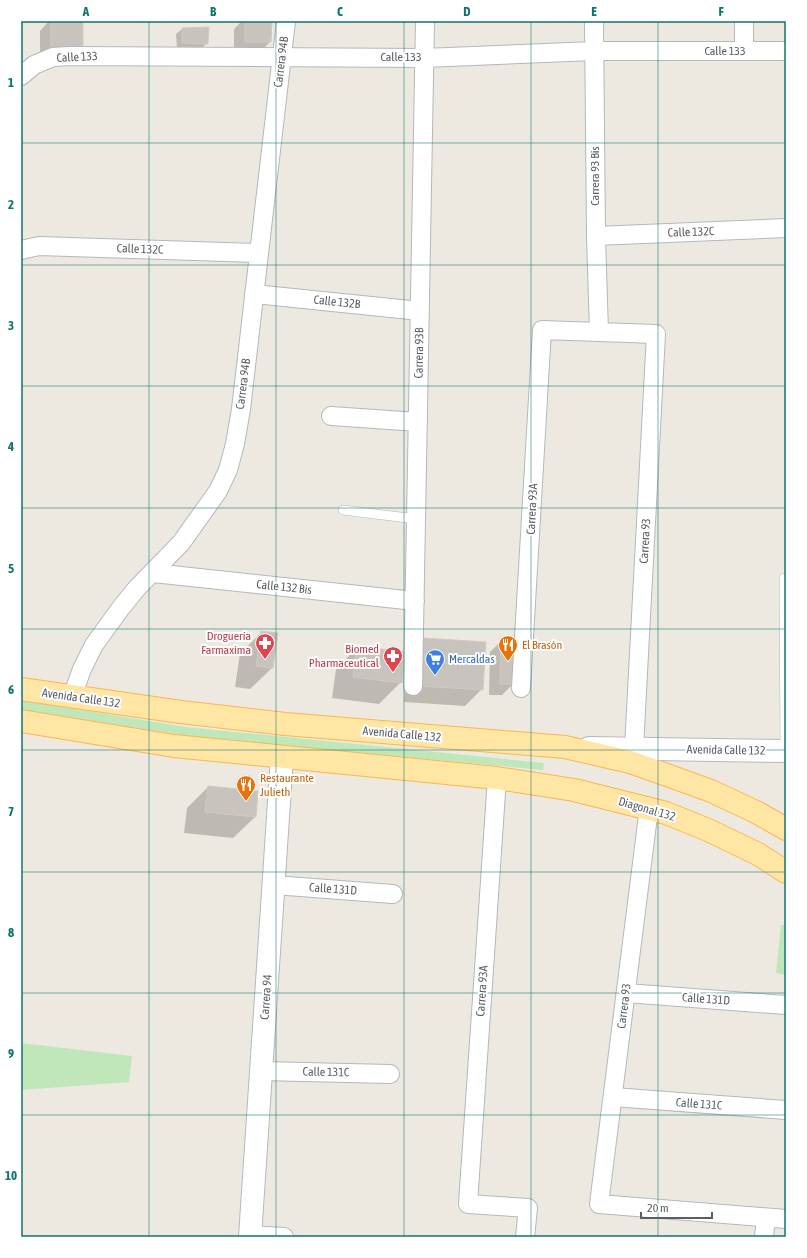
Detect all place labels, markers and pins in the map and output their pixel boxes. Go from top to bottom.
place label: Droguería Farmaxima [201,629,251,657]
pharmacy icon: Droguería Farmaxima [254,632,276,660]
restaurant icon: El Brasón [497,634,519,662]
place label: El Brasón [522,638,562,652]
place label: Biomed Pharmaceutical [309,642,380,670]
pharmacy icon: Biomed Pharmaceutical [382,645,404,673]
supermarket icon: Mercaldas [424,648,446,676]
place label: Mercaldas [449,652,495,666]
place label: Restaurante Julieth [260,771,314,799]
restaurant icon: Restaurante Julieth [235,774,257,802]

